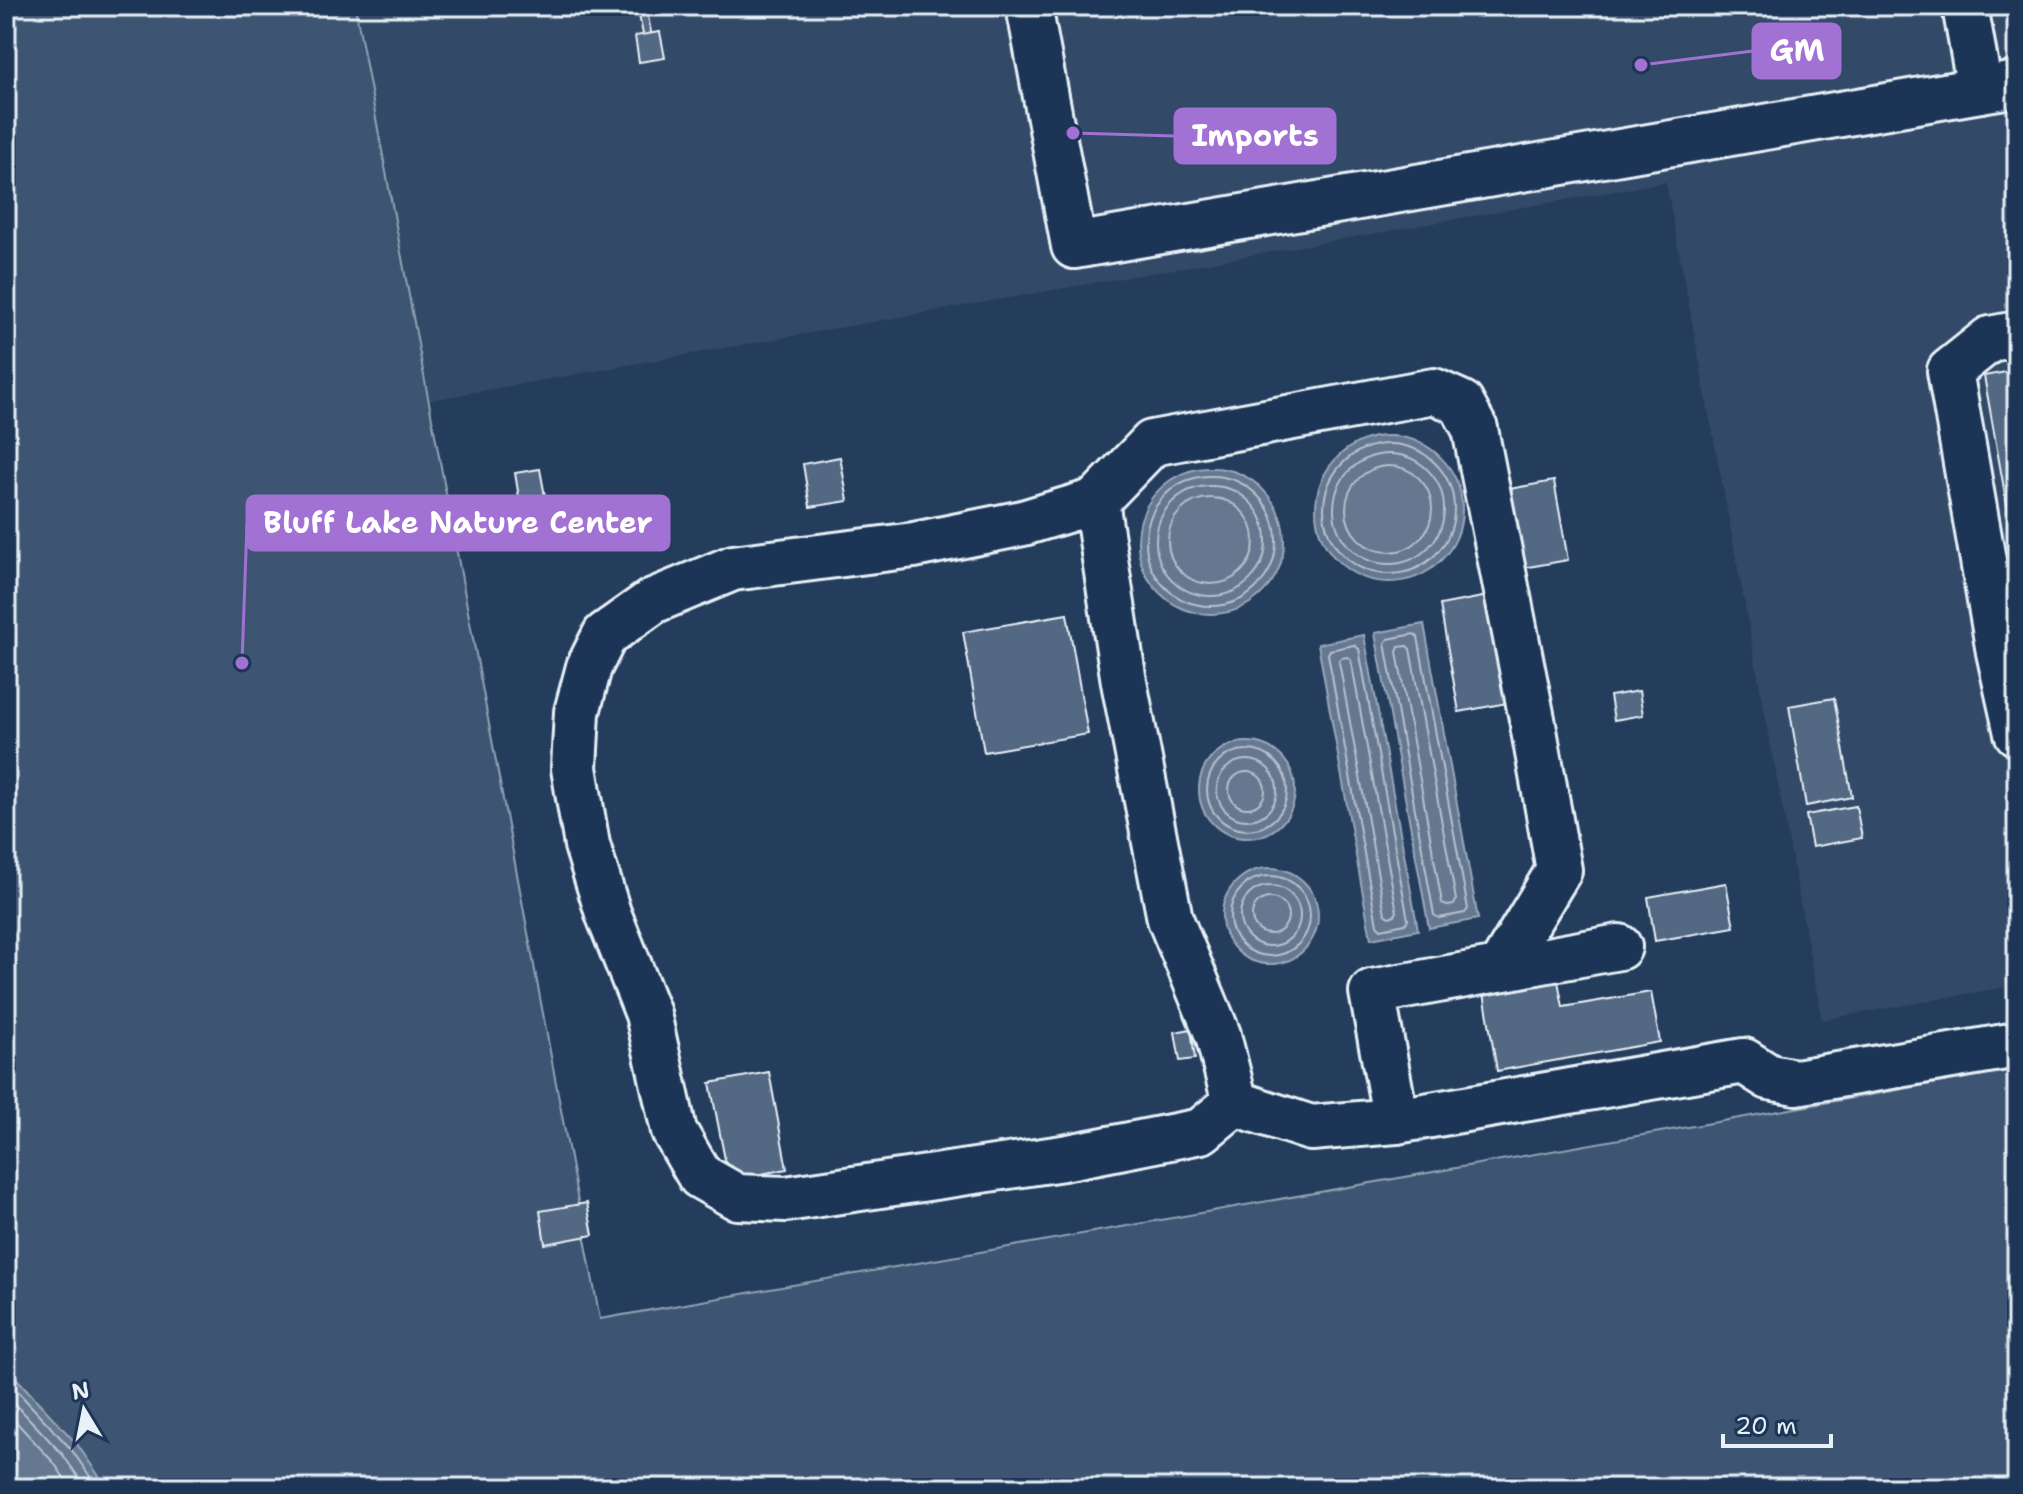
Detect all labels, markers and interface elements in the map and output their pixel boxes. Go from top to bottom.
callout: GM [1753,24,1840,78]
text: GM [1770,30,1825,71]
callout: Imports [1175,109,1335,163]
text: Imports [1191,115,1319,156]
callout: Bluff Lake Nature Center [247,496,669,550]
text: Bluff Lake Nature Center [263,502,653,543]
north arrow [44,1370,124,1450]
text: N [70,1375,92,1407]
scale bar [1723,1398,1831,1448]
text: 20 m [1735,1410,1797,1442]

